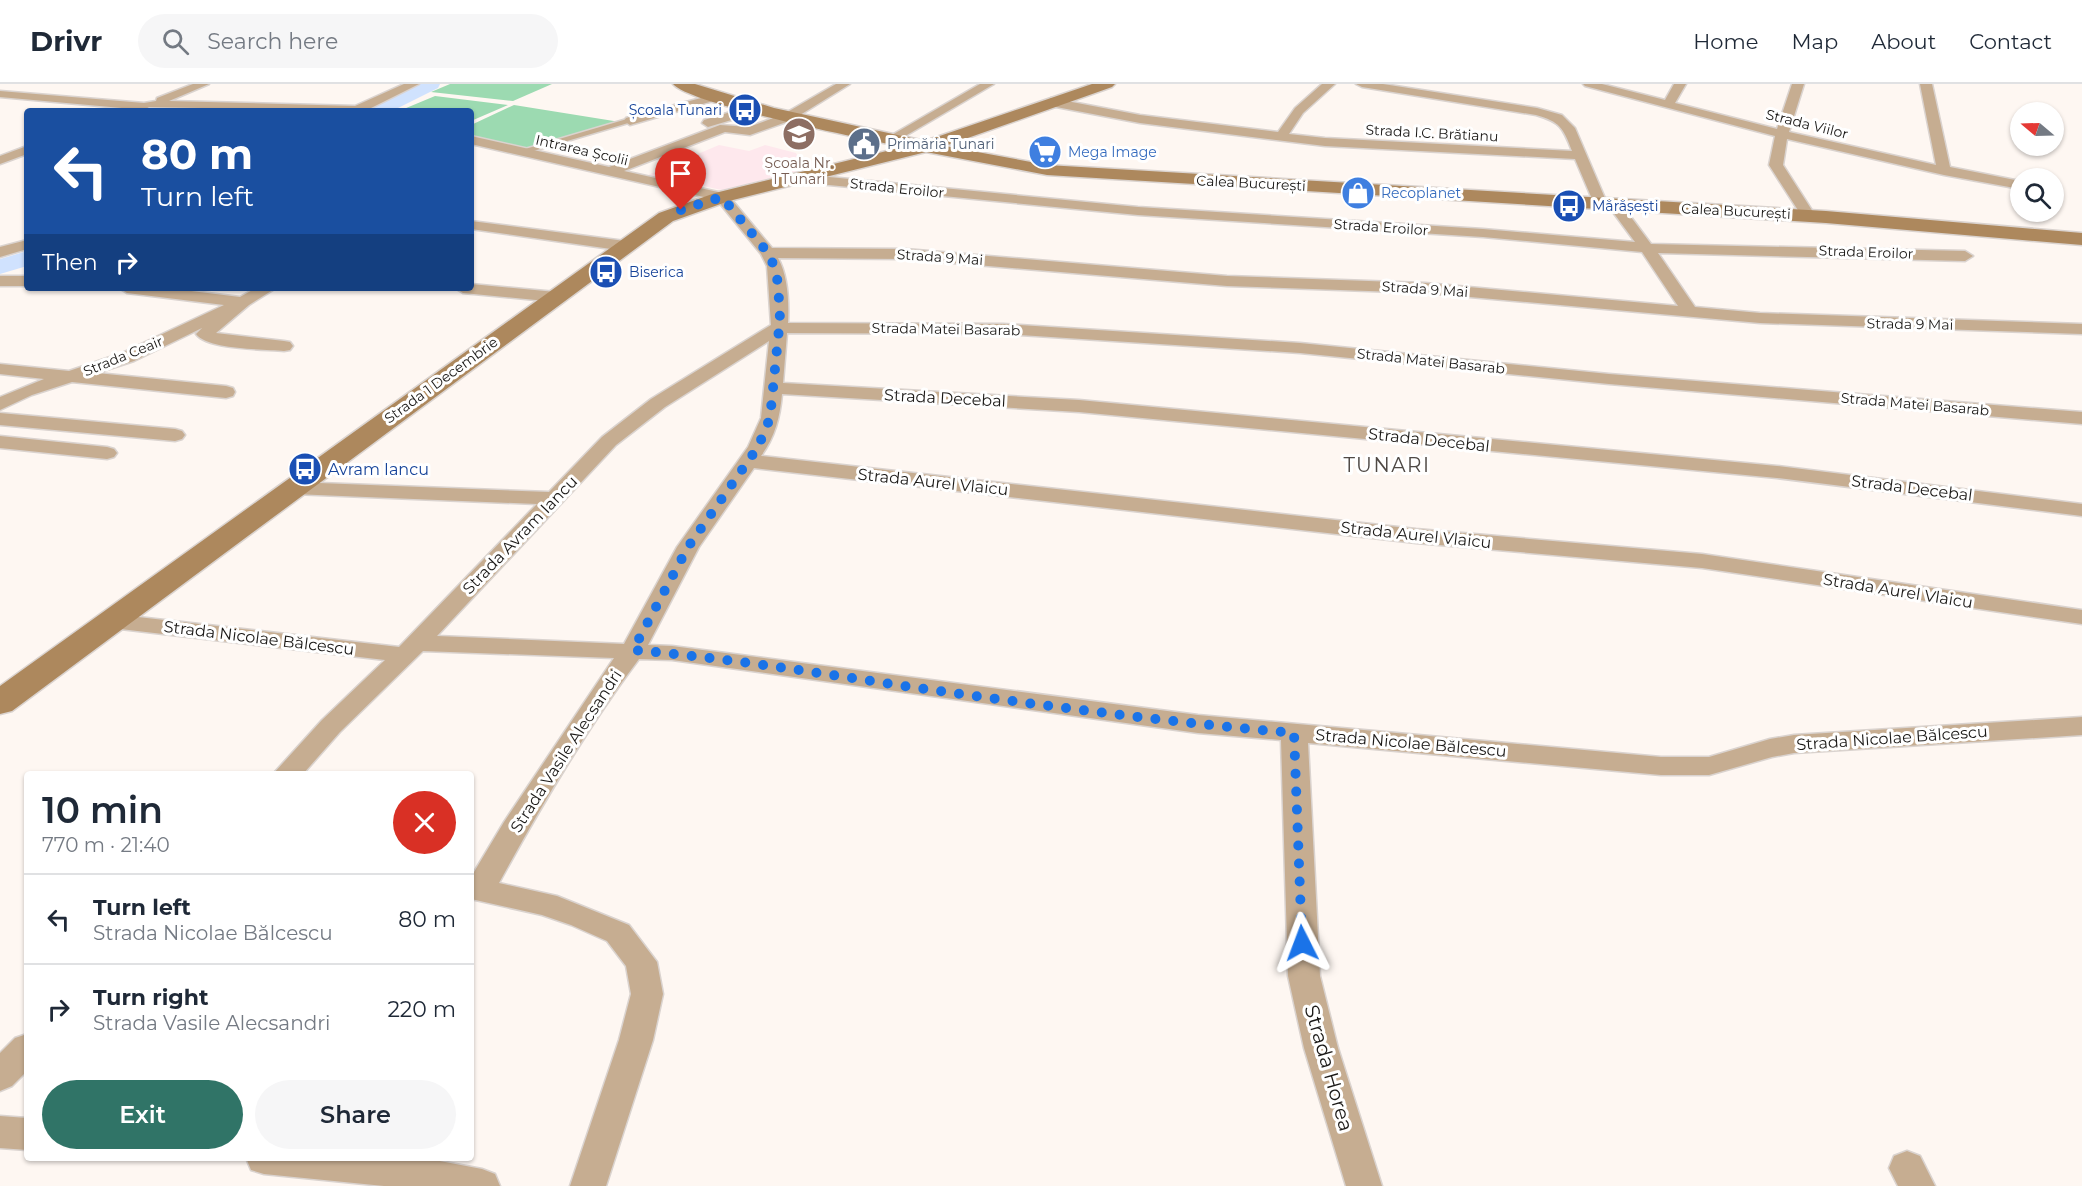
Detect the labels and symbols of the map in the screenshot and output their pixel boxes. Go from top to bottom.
bus stop icon: Școala Tunari [727,92,763,128]
place label: Școala Tunari [629,101,722,120]
north arrow [2010,102,2064,156]
street label: Strada Viilor [1764,105,1850,143]
school or university icon: Școala Nr. 1 Tunari [781,116,817,152]
street label: Strada I.C. Brătianu [1365,121,1499,145]
public building icon: Primăria Tunari [846,126,882,162]
street label: Intrarea Școlii [534,131,630,170]
supermarket icon: Mega Image [1027,134,1063,170]
place label: Primăria Tunari [887,135,995,153]
place label: Mega Image [1068,143,1157,161]
pin [655,148,706,210]
place label: Școala Nr. 1 Tunari [765,154,833,188]
street label: Calea București [1196,171,1306,196]
street label: Strada Eroilor [849,174,945,202]
shop icon: Recoplanet [1340,175,1376,211]
place label: Recoplanet [1381,184,1462,202]
bus stop icon: Mărășești [1551,188,1587,224]
place label: Mărășești [1592,197,1659,216]
street label: Calea București [1681,199,1791,224]
street label: Strada Eroilor [1333,215,1429,239]
street label: Strada Eroilor [1818,241,1914,263]
street label: Strada 9 Mai [896,245,984,269]
bus stop icon: Biserica [588,254,624,290]
place label: Biserica [629,263,684,281]
street label: Strada 9 Mai [1381,277,1469,301]
street label: Strada 9 Mai [1867,314,1953,334]
street label: Strada Matei Basarab [872,319,1020,339]
street label: Strada Ceair [80,332,166,380]
street label: Strada 1 Decembrie [381,333,501,427]
street label: Strada Matei Basarab [1356,344,1506,378]
street label: Strada Decebal [884,385,1006,411]
street label: Strada Matei Basarab [1840,389,1990,419]
street label: Strada Decebal [1367,424,1491,456]
bus stop icon: Avram Iancu [287,451,323,487]
district label: TUNARI [1343,453,1431,477]
place label: Avram Iancu [328,460,429,479]
street label: Strada Aurel Vlaicu [857,465,1009,499]
street label: Strada Decebal [1850,471,1974,505]
street label: Strada Avram Iancu [459,472,581,598]
street label: Strada Aurel Vlaicu [1340,518,1492,552]
street label: Strada Aurel Vlaicu [1822,570,1974,612]
street label: Strada Nicolae Bălcescu [163,617,355,659]
street label: Strada Vasile Alecsandri [506,666,626,836]
street label: Strada Nicolae Bălcescu [1796,722,1988,754]
street label: Strada Nicolae Bălcescu [1315,725,1507,761]
position arrow [1270,911,1334,975]
street label: Strada Horea [1300,1002,1358,1134]

